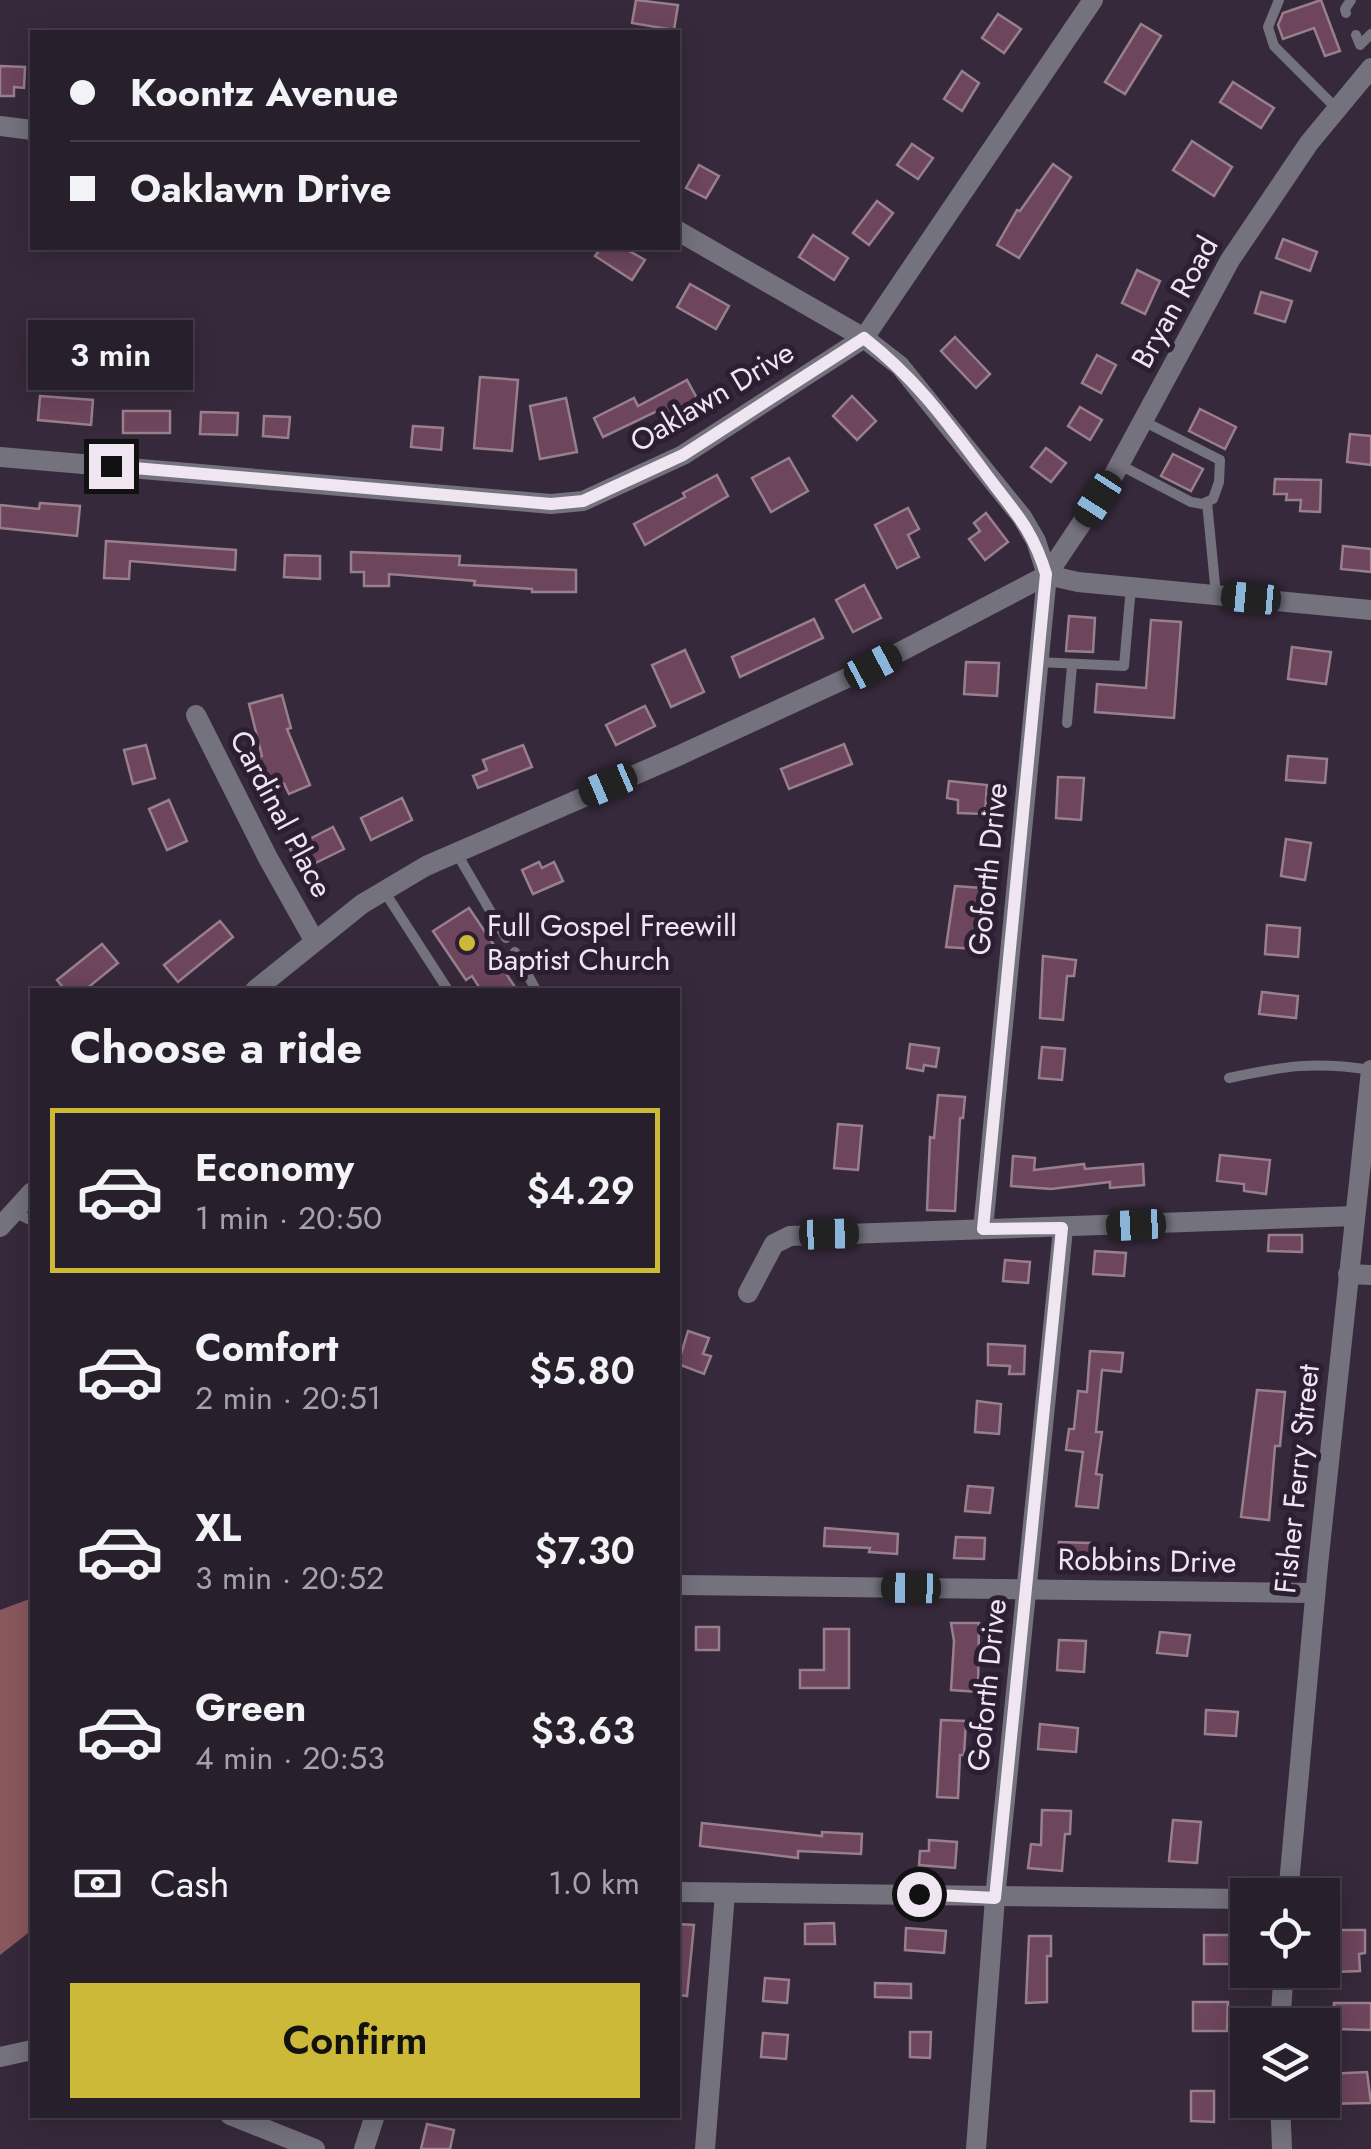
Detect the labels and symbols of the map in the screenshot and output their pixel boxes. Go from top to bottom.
street label: Bryan Road [1121,228,1229,376]
callout: 3 min [28,321,194,391]
street label: Oaklawn Drive [622,331,802,462]
route end [89,444,134,489]
car [1069,466,1127,532]
car [1220,580,1282,616]
car [839,639,907,693]
street label: Cardinal Place [219,723,344,905]
car [575,759,641,811]
street label: Goforth Drive [957,780,1018,957]
place label: Full Gospel Freewill Baptist Church [487,904,737,981]
marker: Full Gospel Freewill Baptist Church [456,932,478,954]
car [1105,1208,1167,1242]
car [798,1218,860,1250]
street label: Fisher Ferry Street [1263,1361,1330,1596]
street label: Robbins Drive [1057,1537,1237,1584]
car [881,1572,941,1604]
street label: Goforth Drive [956,1596,1017,1773]
route start [897,1872,942,1917]

